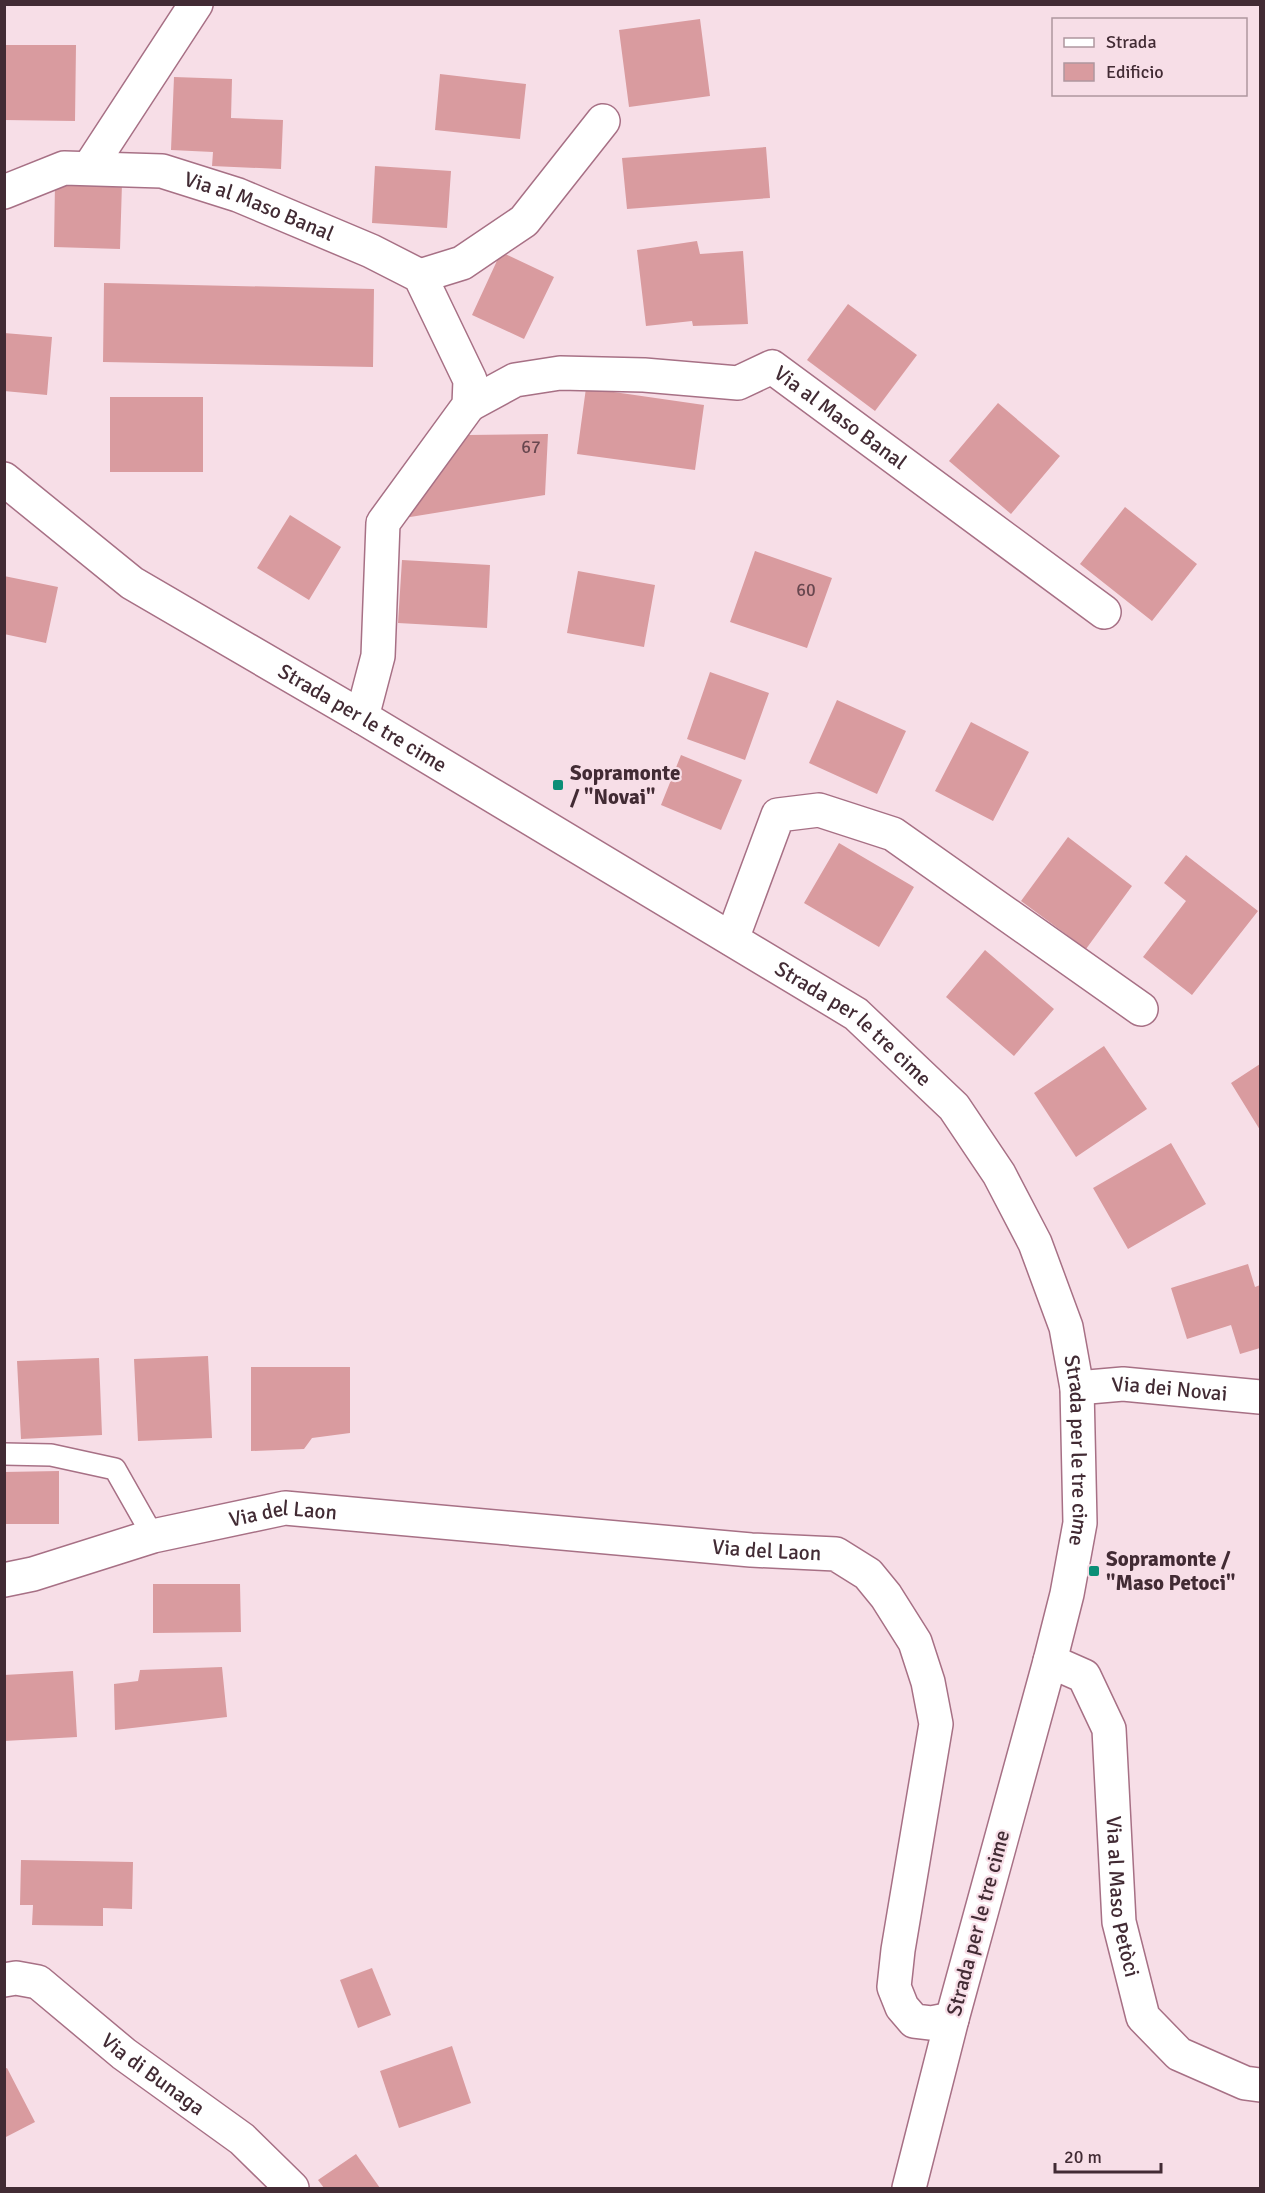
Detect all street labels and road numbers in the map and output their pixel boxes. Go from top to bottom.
street label: Via al Maso Banal [181,166,338,247]
street label: Via al Maso Banal [769,360,912,475]
street label: Strada per le tre cime [273,658,452,778]
street label: Strada per le tre cime [770,955,937,1092]
street label: Strada per le tre cime [1058,1353,1094,1548]
street label: Via dei Novai [1111,1371,1229,1407]
street label: Via del Laon [227,1495,338,1533]
street label: Via del Laon [711,1534,822,1566]
street label: Via al Maso Petòci [1101,1815,1145,1980]
street label: Strada per le tre cime [941,1827,1015,2019]
street label: Via di Bunaga [96,2027,210,2121]

